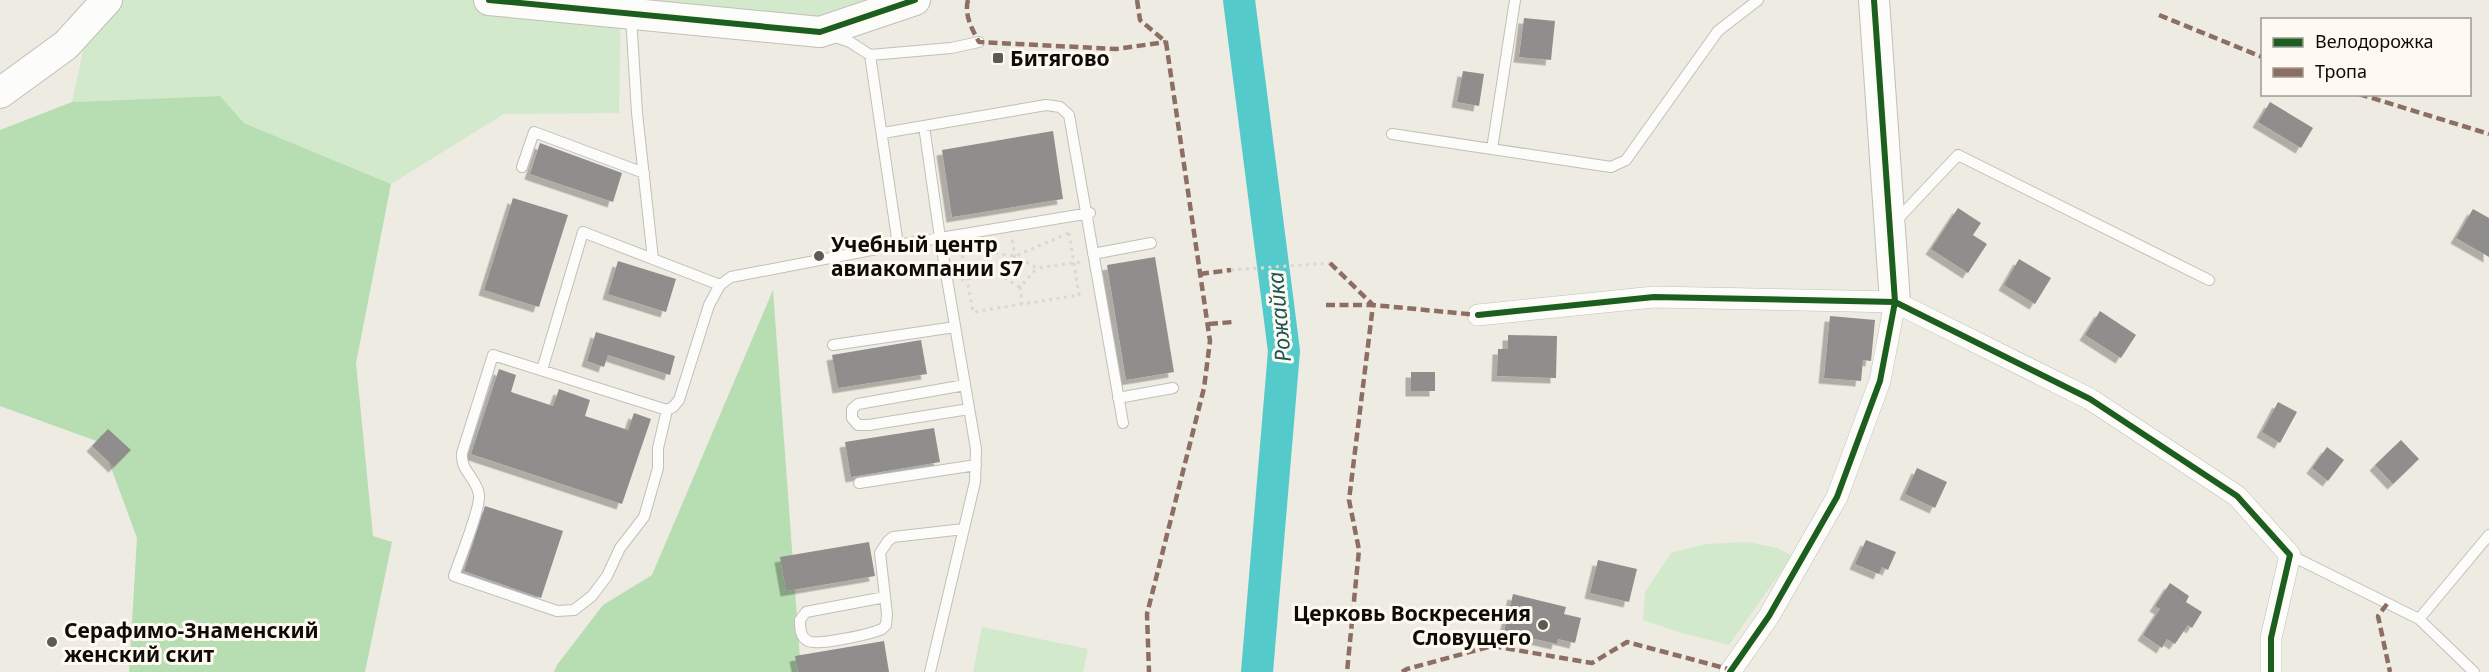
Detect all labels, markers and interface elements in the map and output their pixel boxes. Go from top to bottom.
legend [2261,18,2471,96]
text: Велодорожка [2315,29,2433,53]
place label: Битягово [1010,44,1109,72]
marker: Битягово [991,51,1005,65]
text: Тропа [2315,59,2367,83]
place label: Учебный центр авиакомпании S7 [831,230,1023,282]
marker: Учебный центр авиакомпании S7 [812,249,826,263]
water label: Рожайка [1259,271,1297,363]
place label: Церковь Воскресения Словущего [1293,599,1531,651]
place label: Серафимо-Знаменский женский скит [64,616,319,668]
marker: Церковь Воскресения Словущего [1536,618,1550,632]
marker: Серафимо-Знаменский женский скит [45,635,59,649]

